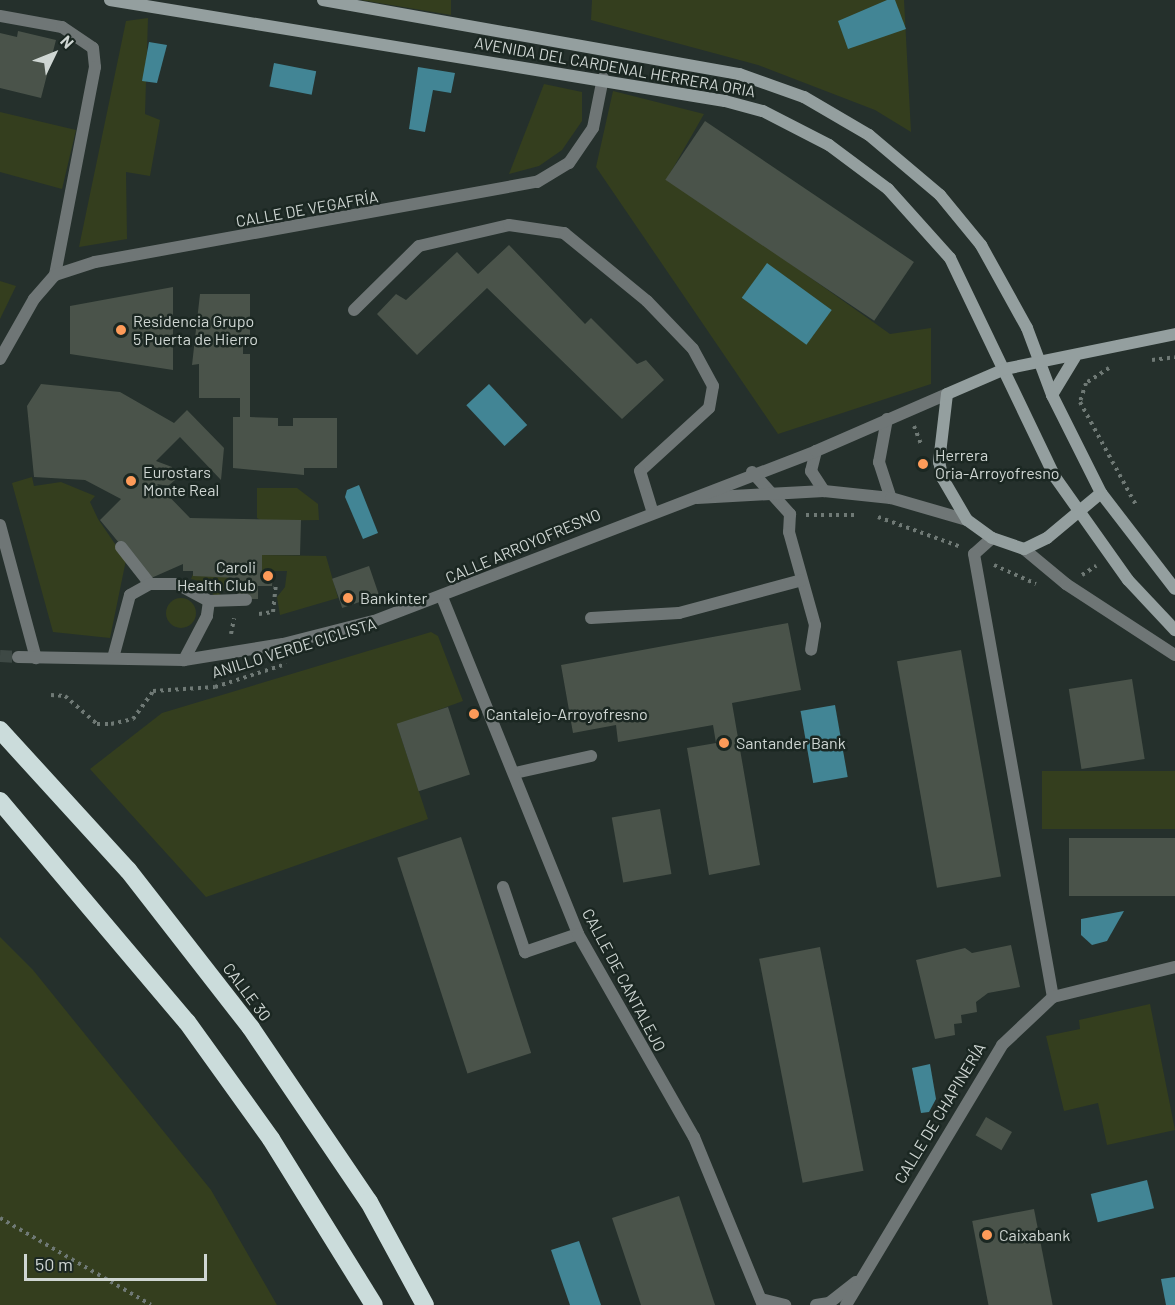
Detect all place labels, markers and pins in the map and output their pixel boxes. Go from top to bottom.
place label: Residencia Grupo 5 Puerta de Hierro [133,311,258,349]
marker: Residencia Grupo 5 Puerta de Hierro [114,323,128,337]
place label: Herrera Oria-Arroyofresno [935,445,1059,483]
marker: Herrera Oria-Arroyofresno [916,457,930,471]
place label: Eurostars Monte Real [143,462,219,500]
marker: Eurostars Monte Real [124,474,138,488]
place label: Caroli Health Club [177,557,256,595]
marker: Caroli Health Club [261,569,275,583]
place label: Bankinter [360,588,427,608]
marker: Bankinter [341,591,355,605]
place label: Cantalejo-Arroyofresno [486,704,648,724]
marker: Cantalejo-Arroyofresno [467,707,481,721]
place label: Santander Bank [736,733,846,753]
marker: Santander Bank [717,736,731,750]
place label: Caixabank [999,1225,1070,1245]
marker: Caixabank [980,1228,994,1242]

